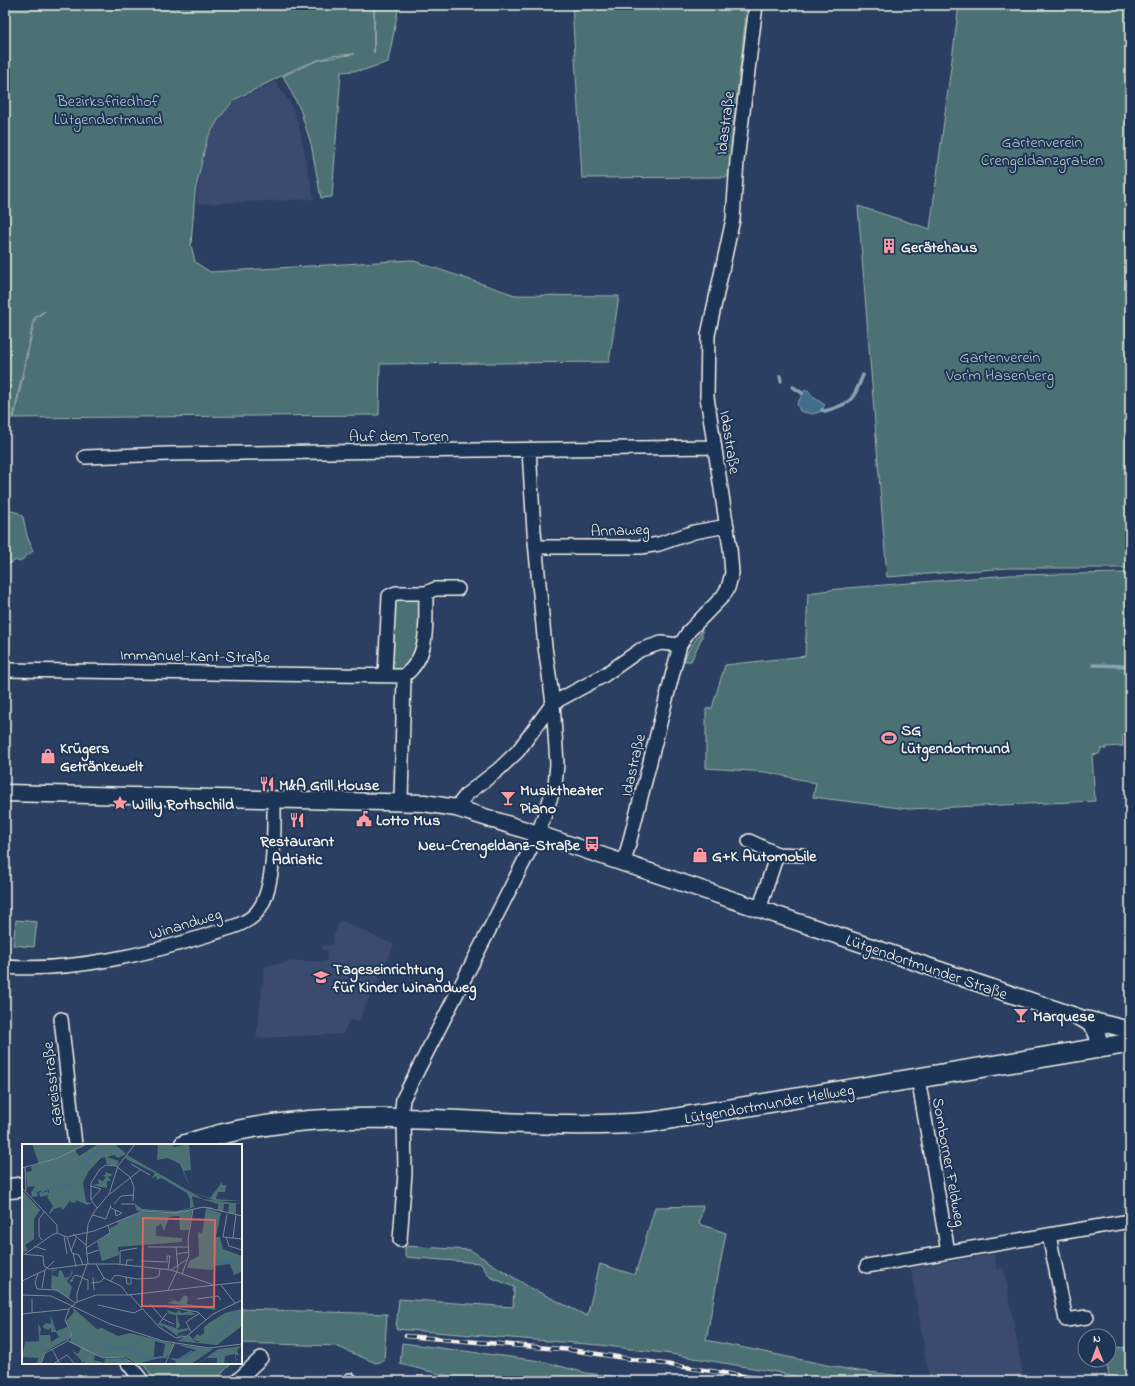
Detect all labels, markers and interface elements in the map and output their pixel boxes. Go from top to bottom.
street label: Idastraße [710,89,742,156]
park label: Bezirksfriedhof Lütgendortmund [54,90,162,132]
park label: Gartenverein Crengeldanzgraben [981,131,1103,173]
place label: Gerätehaus [901,236,977,260]
building icon: Gerätehaus [880,237,898,255]
park label: Gartenverein Vor'm Hasenberg [945,346,1054,388]
street label: Idastraße [712,409,746,477]
street label: Auf dem Toren [349,425,449,449]
street label: Annaweg [590,518,650,544]
street label: Immanuel-Kant-Straße [120,644,271,670]
place label: SG Lütgendortmund [901,719,1010,762]
sports icon: SG Lütgendortmund [880,729,898,747]
street label: Idastraße [615,731,653,799]
place label: Krügers Getränkewelt [60,737,144,779]
shop icon: Krügers Getränkewelt [39,747,57,765]
place label: M&A Grill House [279,774,380,798]
restaurant icon: M&A Grill House [258,775,276,793]
place label: Musiktheater Piano [520,779,604,821]
bar icon: Musiktheater Piano [499,789,517,807]
place label: Willy Rothschild [132,793,234,818]
place icon: Willy Rothschild [111,794,129,812]
place label: Lotto Mus [376,809,440,833]
public building icon: Lotto Mus [355,810,373,828]
restaurant icon: Restaurant Adriatic [288,811,306,829]
place label: Restaurant Adriatic [259,830,335,872]
place label: Neu-Crengeldanz-Straße [418,834,581,859]
bus stop icon: Neu-Crengeldanz-Straße [583,835,601,853]
place label: G+K Automobile [712,845,817,869]
shop icon: G+K Automobile [691,846,709,864]
street label: Winandweg [147,903,225,947]
street label: Lütgendortmunder Straße [842,929,1011,1007]
place label: Tageseinrichtung für Kinder Winandweg [332,958,477,1001]
school or university icon: Tageseinrichtung für Kinder Winandweg [312,968,330,986]
place label: Marquese [1033,1005,1095,1029]
bar icon: Marquese [1012,1006,1030,1024]
street label: Gareisstraße [37,1040,69,1127]
street label: Lütgendortmunder Hellweg [683,1078,856,1132]
street label: Somborner Feldweg [925,1096,971,1229]
inset map [22,1144,242,1364]
north arrow [1077,1328,1117,1368]
text: N [1093,1331,1101,1347]

